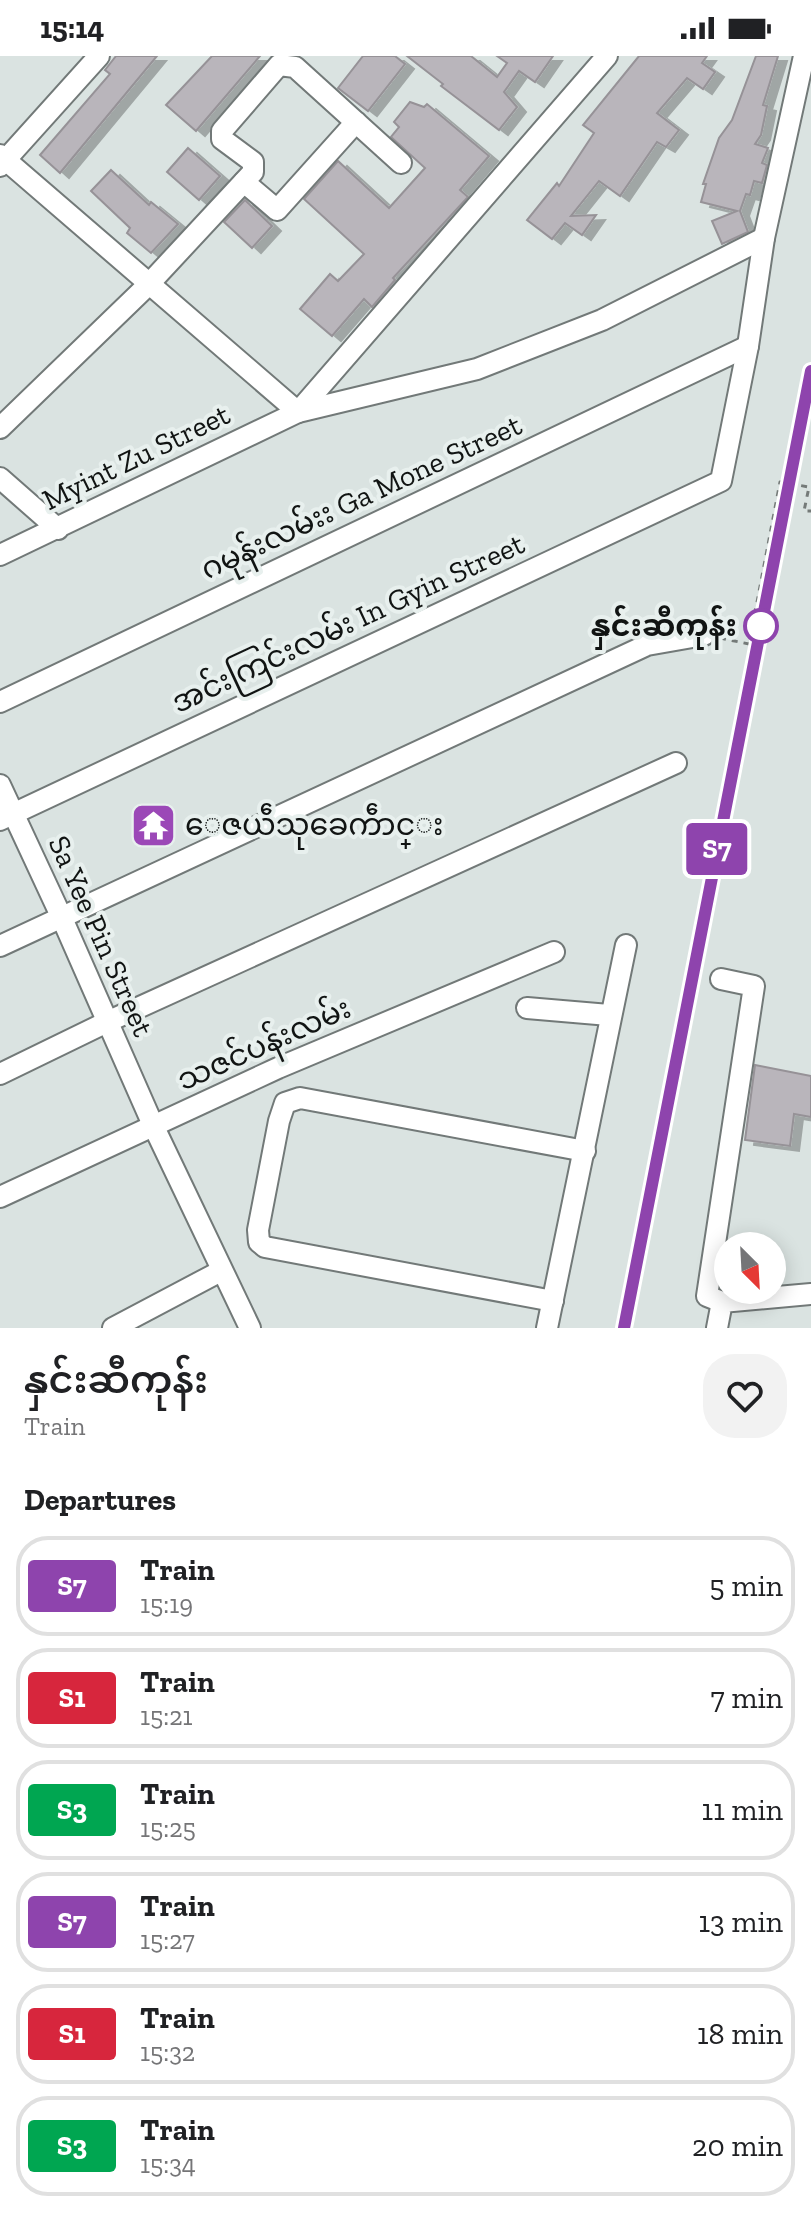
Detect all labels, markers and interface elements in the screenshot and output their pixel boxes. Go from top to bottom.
text: 15:14 [40,10,104,46]
street label: Myint Zu Street [36,396,236,518]
street label: ဂမုန်းလမ်းး Ga Mone Street [193,403,530,594]
street label: အင်းကြင်းလမ်း In Gyin Street [164,522,533,727]
place label: နှင်းဆီကုန်း [591,605,737,650]
marker: နှင်းဆီကုန်း [744,609,778,643]
temple icon: ေဇယဵသုခေကဵာင္း [130,801,178,849]
place label: ေဇယဵသုခေကဵာင္း [185,803,443,850]
line badge: S7 [681,823,753,875]
street label: Sa Yee Pin Street [41,830,161,1042]
text: S7 [702,832,732,865]
street label: သဇင်ပန်းလမ်း [170,986,359,1105]
north arrow [714,1232,786,1304]
map controls [714,1232,786,1304]
button: heart [703,1354,787,1438]
text: နှင်းဆီကုန်း [24,1357,208,1403]
text: Train [24,1410,85,1442]
text: Departures [24,1482,176,1518]
text: Train [140,1552,215,1588]
text: 5 min [709,1568,783,1604]
text: S7 [57,1569,87,1602]
text: 15:19 [140,1588,193,1620]
text: Train [140,1664,215,1700]
text: 7 min [711,1680,783,1716]
text: S1 [59,1681,85,1714]
text: 15:21 [140,1700,193,1732]
text: Train [140,1776,215,1812]
text: 11 min [702,1792,783,1828]
text: S3 [57,1793,87,1826]
text: 15:25 [140,1812,196,1844]
text: Train [140,1888,215,1924]
text: 13 min [698,1904,783,1940]
text: S7 [57,1905,87,1938]
text: 15:27 [140,1924,195,1956]
text: Train [140,2000,215,2036]
text: 18 min [697,2016,783,2052]
text: S1 [59,2017,85,2050]
text: 15:32 [140,2036,195,2068]
text: Train [140,2112,215,2148]
text: 20 min [692,2128,783,2164]
text: S3 [57,2129,87,2162]
text: 15:34 [140,2148,196,2180]

